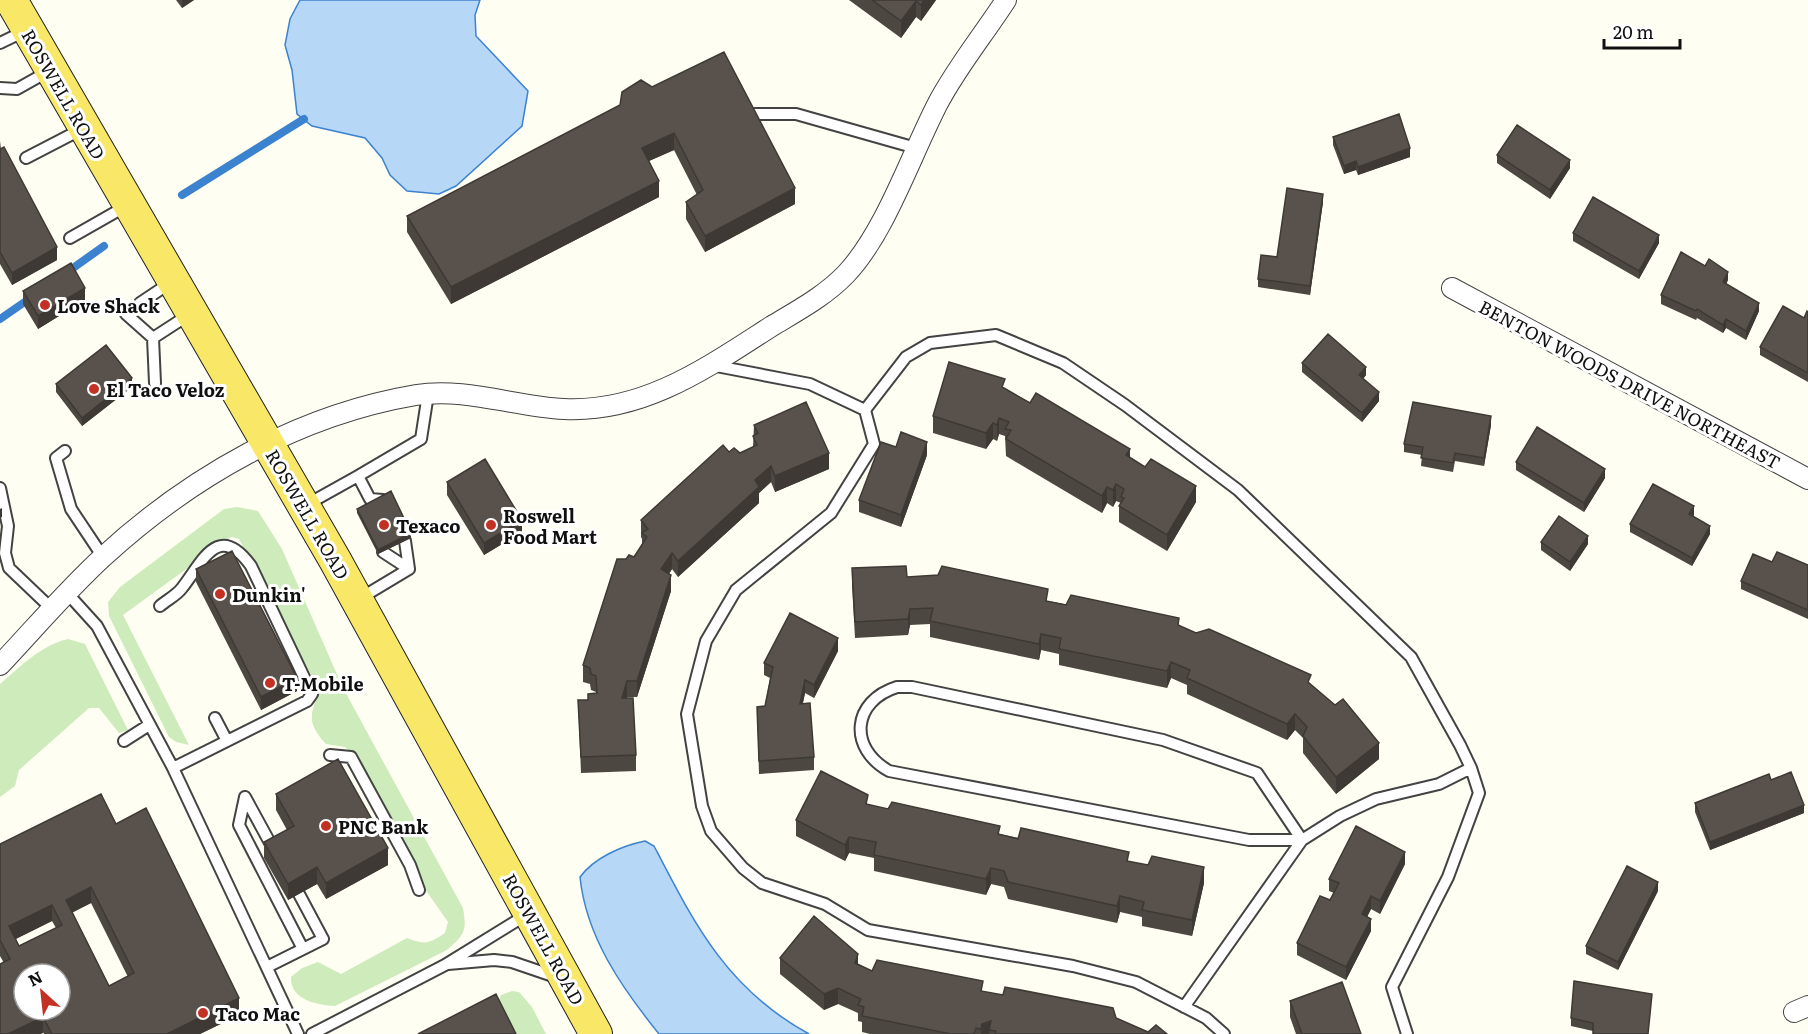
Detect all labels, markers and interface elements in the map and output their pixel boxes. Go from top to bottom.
scale bar [1604,12,1680,50]
text: 20 m [1613,18,1654,45]
street label: ROSWELL ROAD [16,24,112,164]
place label: Love Shack [57,292,161,319]
street label: BENTON WOODS DRIVE NORTHEAST [1474,293,1786,475]
marker: Love Shack [38,298,52,312]
place label: El Taco Veloz [106,376,225,403]
marker: El Taco Veloz [87,382,101,396]
street label: ROSWELL ROAD [260,444,356,584]
place label: Roswell Food Mart [503,502,597,550]
place label: Texaco [396,512,461,539]
marker: Texaco [377,518,391,532]
marker: Roswell Food Mart [484,518,498,532]
place label: Dunkin' [232,581,306,608]
marker: Dunkin' [213,587,227,601]
place label: T-Mobile [282,670,364,697]
marker: T-Mobile [263,676,277,690]
place label: PNC Bank [338,813,429,840]
marker: PNC Bank [319,819,333,833]
street label: ROSWELL ROAD [497,868,591,1010]
north arrow [12,962,72,1022]
text: N [23,964,46,991]
place label: Taco Mac [215,1000,300,1027]
marker: Taco Mac [196,1006,210,1020]

